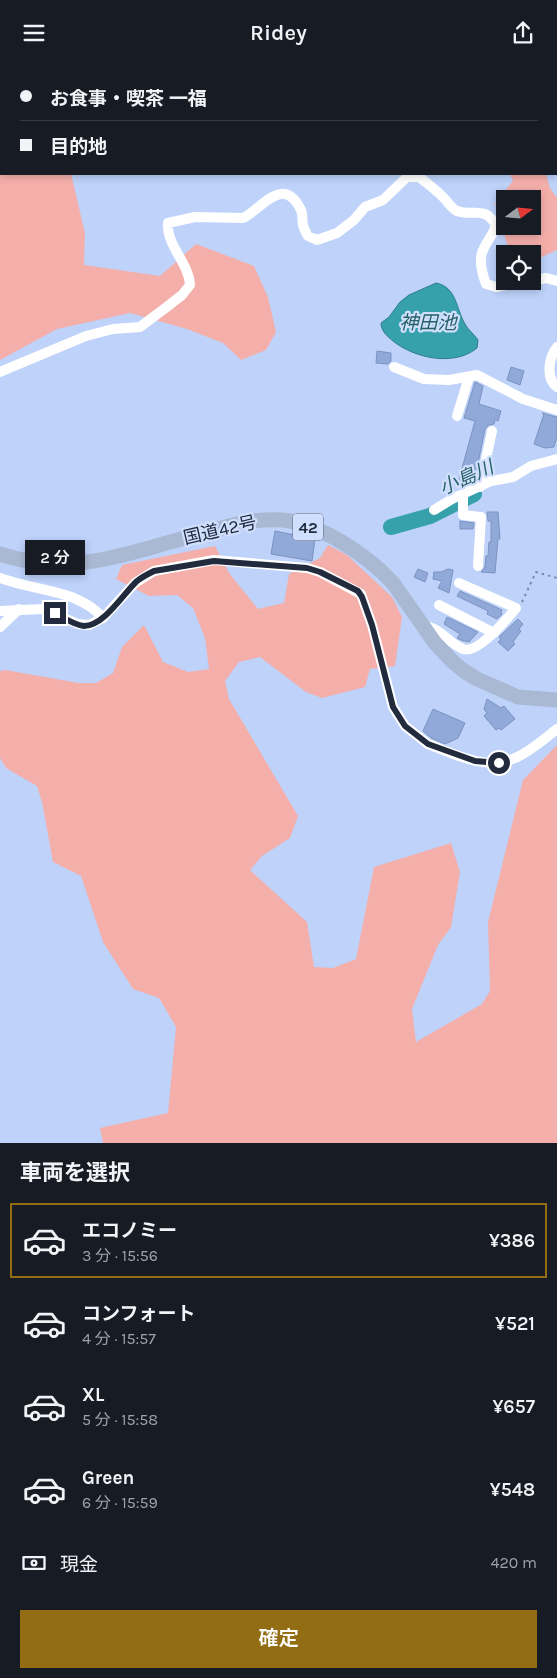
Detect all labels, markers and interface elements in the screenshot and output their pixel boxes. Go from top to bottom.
icon: menu [20,19,48,47]
icon: share [509,19,537,47]
text: Ridey [250,20,307,46]
text: お食事・喫茶 一福 [50,88,207,110]
text: 目的地 [50,136,107,158]
north arrow [496,190,541,235]
map controls [496,190,541,290]
button: locate [496,245,541,290]
water label: 神田池 [399,312,458,334]
water label: 小島川 [436,455,499,500]
street label: 国道42号 [181,511,259,549]
road number: 42 [293,513,323,541]
callout: 2 分 [25,541,85,575]
text: 2 分 [40,548,70,567]
route end [44,602,66,624]
route start [488,752,510,774]
text: 車両を選択 [20,1160,130,1186]
icon: car [22,1218,67,1263]
text: エコノミー [82,1220,177,1242]
text: ¥386 [489,1230,535,1252]
text: 3 分 · 15:56 [82,1246,158,1265]
icon: car [22,1301,67,1346]
text: コンフォート [82,1303,195,1325]
text: ¥521 [495,1313,535,1335]
text: 4 分 · 15:57 [82,1329,156,1348]
icon: car [22,1384,67,1429]
text: XL [82,1384,104,1406]
text: ¥657 [492,1396,535,1418]
text: 5 分 · 15:58 [82,1410,158,1429]
icon: car [22,1467,67,1512]
text: Green [82,1467,134,1489]
text: ¥548 [490,1479,535,1501]
text: 6 分 · 15:59 [82,1493,158,1512]
icon: cash [20,1549,48,1577]
text: 420 m [491,1553,537,1572]
text: 現金 [60,1554,98,1576]
button: 確定 [20,1610,537,1668]

